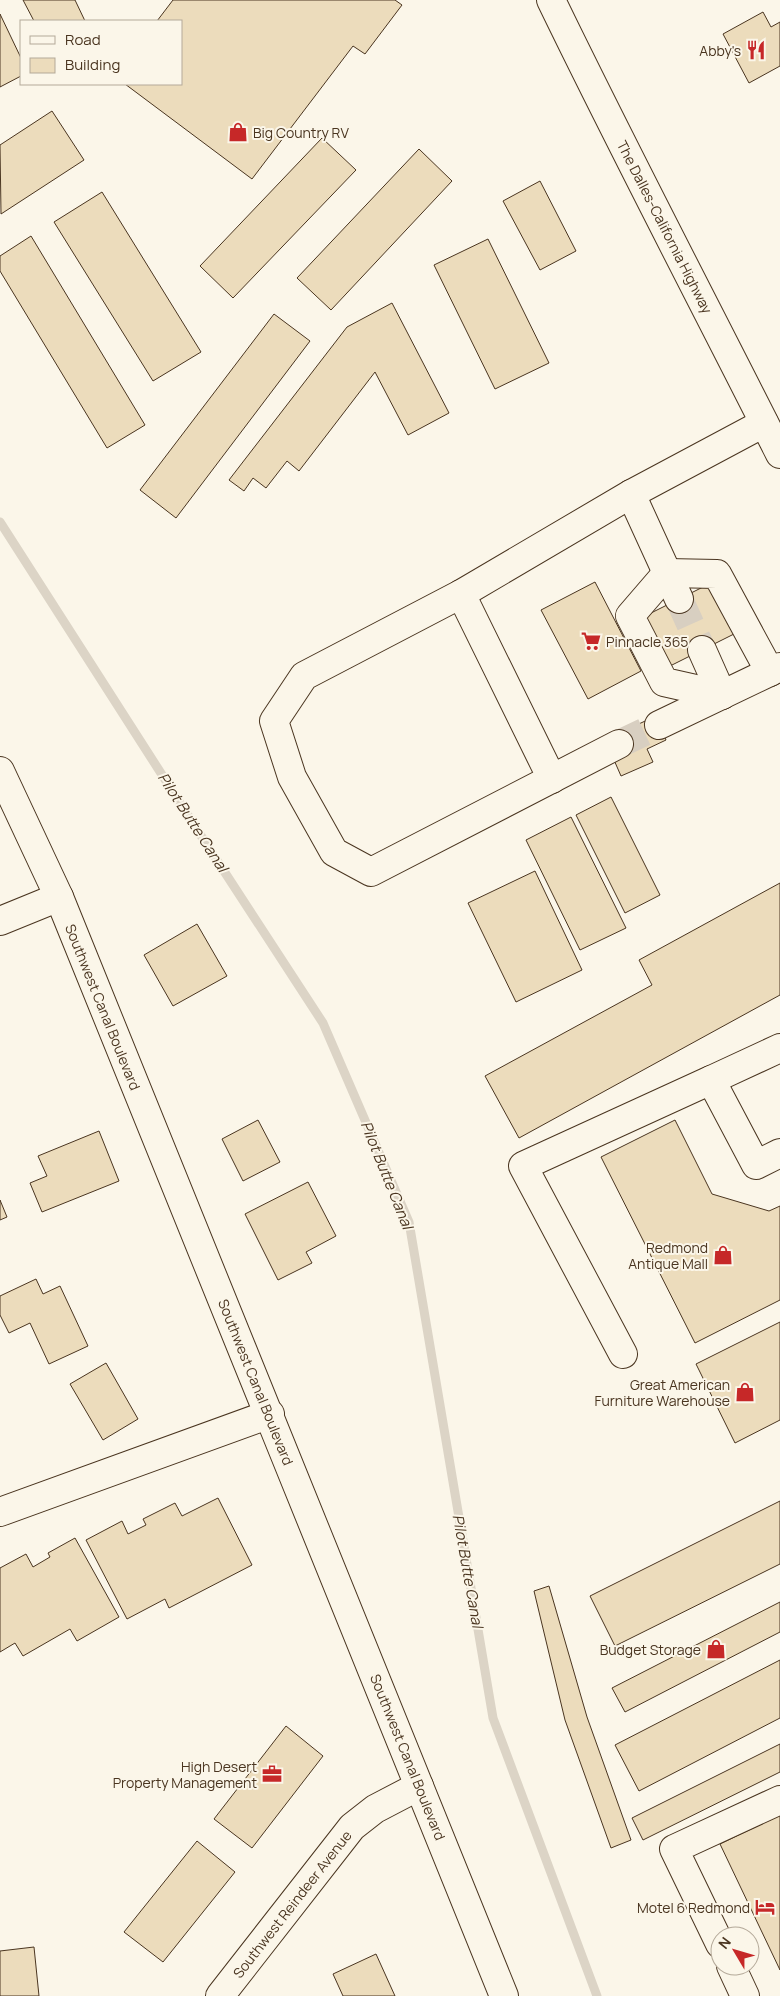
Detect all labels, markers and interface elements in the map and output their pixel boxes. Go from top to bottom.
legend [20,20,182,85]
text: Road [65,29,101,50]
restaurant icon: Abby's [745,39,767,61]
place label: Abby's [699,41,741,60]
text: Building [65,54,120,75]
shop icon: Big Country RV [227,121,249,143]
place label: Big Country RV [253,123,349,142]
street label: The Dalles-California Highway [613,137,717,317]
supermarket icon: Pinnacle 365 [580,630,602,652]
place label: Pinnacle 365 [606,632,688,651]
water label: Pilot Butte Canal [153,768,234,878]
street label: Southwest Canal Boulevard [61,921,145,1093]
water label: Pilot Butte Canal [356,1118,419,1234]
place label: Redmond Antique Mall [628,1238,708,1273]
shop icon: Redmond Antique Mall [712,1244,734,1266]
street label: Southwest Canal Boulevard [214,1296,298,1468]
place label: Great American Furniture Warehouse [594,1375,730,1410]
shop icon: Great American Furniture Warehouse [734,1381,756,1403]
water label: Pilot Butte Canal [448,1513,489,1632]
shop icon: Budget Storage [705,1638,727,1660]
place label: Budget Storage [600,1640,701,1659]
street label: Southwest Canal Boulevard [366,1671,450,1843]
place label: High Desert Property Management [113,1757,257,1792]
office icon: High Desert Property Management [261,1763,283,1785]
street label: Southwest Reindeer Avenue [228,1826,356,1982]
hotel icon: Motel 6 Redmond [754,1896,776,1918]
place label: Motel 6 Redmond [637,1898,750,1917]
north arrow [710,1926,760,1976]
text: N [714,1933,735,1953]

